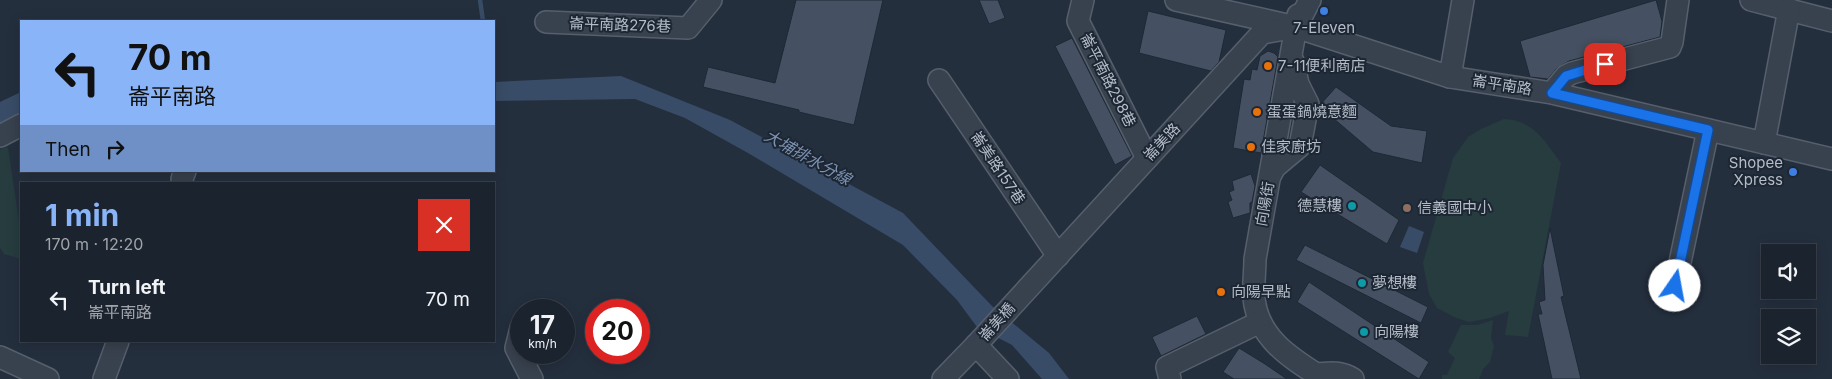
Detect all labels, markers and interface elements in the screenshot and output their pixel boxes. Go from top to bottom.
marker: 7-Eleven [1318,5,1330,17]
street label: 崙平南路276巷 [569,13,671,36]
place label: 7-Eleven [1293,18,1355,37]
street label: 崙平南路298巷 [1077,30,1140,130]
text: 70 m [128,36,212,78]
icon: left [45,40,110,105]
pin [1584,43,1626,85]
icon: arrive [1591,50,1619,78]
place label: 7-11便利商店 [1278,56,1366,75]
marker: 7-11便利商店 [1262,60,1274,72]
street label: 崙平南路 [1471,70,1533,99]
text: 崙平南路 [128,83,216,109]
place label: 蛋蛋鍋燒意麵 [1267,102,1357,121]
marker: 蛋蛋鍋燒意麵 [1251,106,1263,118]
street label: 崙美路 [1139,119,1184,165]
water label: 大埔排水分線 [761,125,857,190]
street label: 崙美路157巷 [967,128,1030,208]
icon: right [101,135,129,163]
place label: 佳家廚坊 [1261,137,1321,156]
text: Then [45,138,91,161]
marker: 佳家廚坊 [1245,141,1257,153]
place label: Shopee Xpress [1729,153,1783,189]
marker: Shopee Xpress [1787,166,1799,178]
street label: 向陽街 [1251,180,1278,228]
place label: 德慧樓 [1297,196,1342,215]
text: 1 min [45,197,119,233]
place label: 信義國中小 [1417,198,1492,217]
button: close [418,199,470,251]
marker: 德慧樓 [1346,200,1358,212]
marker: 信義國中小 [1401,202,1413,214]
text: 170 m · 12:20 [45,234,143,254]
map controls [1761,244,1816,364]
button: sound [1761,244,1816,299]
position arrow [1648,259,1700,311]
place label: 夢想樓 [1372,273,1417,292]
text: Turn left [88,276,166,299]
marker: 夢想樓 [1356,277,1368,289]
place label: 向陽早點 [1231,282,1291,301]
icon: left [45,286,73,314]
marker: 向陽早點 [1215,286,1227,298]
text: 70 m [426,288,470,311]
speed limit sign: 20 [585,299,650,364]
street label: 崙美橋 [975,299,1019,345]
text: 崙平南路 [88,302,152,322]
button: layers [1761,309,1816,364]
text: 17 [530,310,555,340]
place label: 向陽樓 [1374,322,1419,341]
marker: 向陽樓 [1358,326,1370,338]
text: km/h [528,336,557,351]

